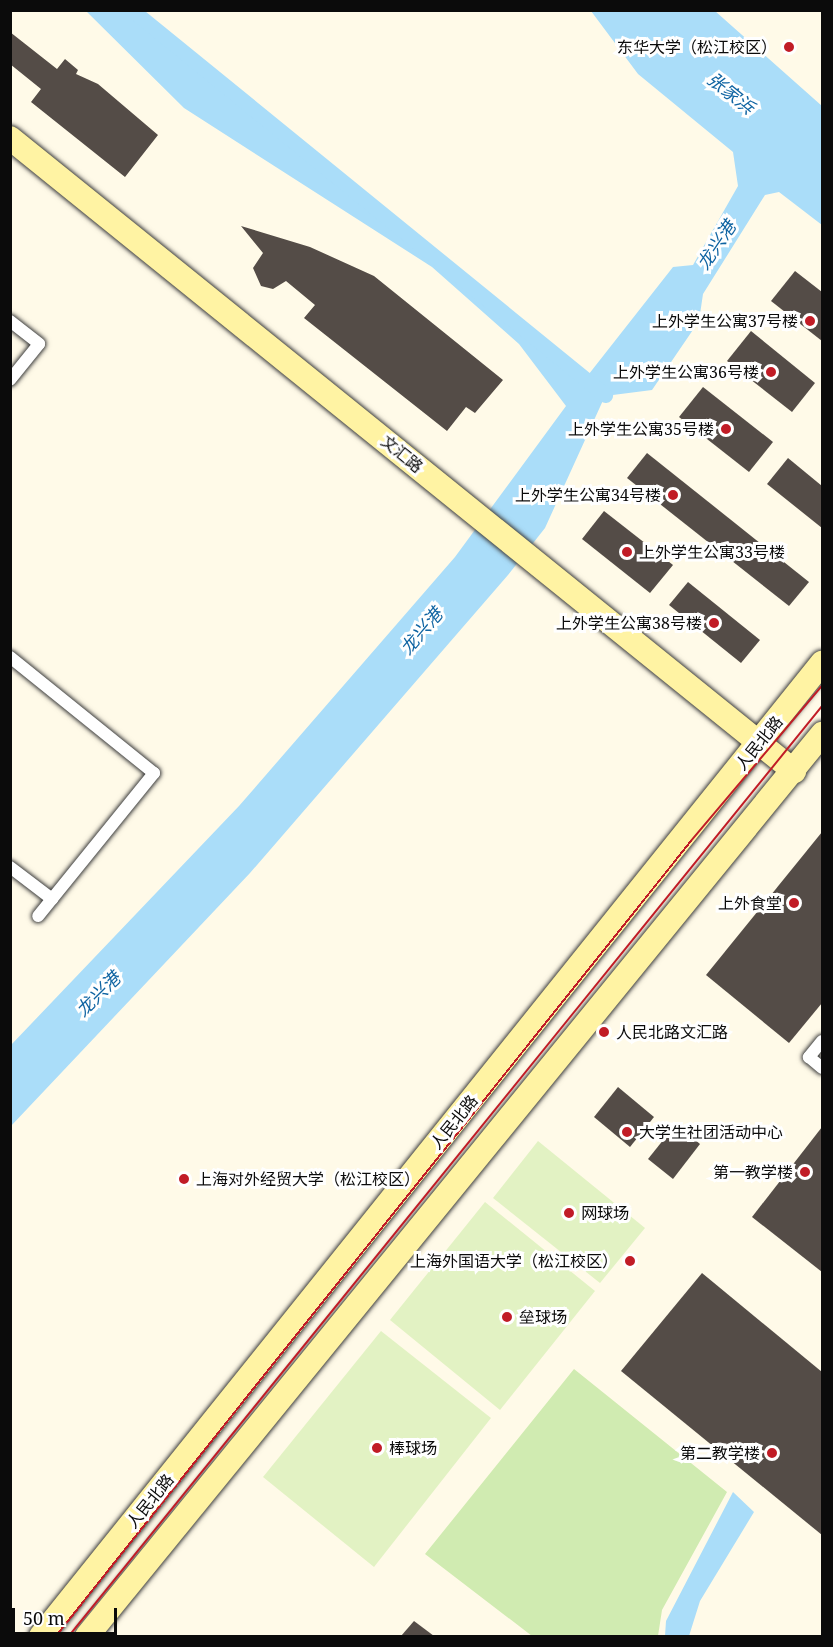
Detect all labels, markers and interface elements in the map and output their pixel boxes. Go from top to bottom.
place label: 东华大学（松江校区） [617,37,777,57]
marker: 东华大学（松江校区） [782,40,796,54]
water label: 张家浜 [703,68,759,118]
water label: 龙兴港 [692,217,740,273]
place label: 上外学生公寓37号楼 [652,311,798,331]
marker: 上外学生公寓37号楼 [803,314,817,328]
place label: 上外学生公寓36号楼 [613,362,759,382]
marker: 上外学生公寓36号楼 [764,365,778,379]
place label: 上外学生公寓35号楼 [568,419,714,439]
marker: 上外学生公寓35号楼 [719,422,733,436]
street label: 文汇路 [377,431,427,477]
place label: 上外学生公寓34号楼 [515,485,661,505]
marker: 上外学生公寓34号楼 [666,488,680,502]
place label: 上外学生公寓33号楼 [639,542,785,562]
marker: 上外学生公寓33号楼 [620,545,634,559]
water label: 龙兴港 [395,603,447,659]
place label: 上外学生公寓38号楼 [556,613,702,633]
marker: 上外学生公寓38号楼 [707,616,721,630]
street label: 人民北路 [731,712,787,774]
place label: 上外食堂 [718,893,782,913]
marker: 上外食堂 [787,896,801,910]
water label: 龙兴港 [71,967,125,1021]
place label: 人民北路文汇路 [616,1022,728,1042]
marker: 人民北路文汇路 [597,1025,611,1039]
street label: 人民北路 [426,1091,482,1153]
place label: 大学生社团活动中心 [639,1122,783,1142]
marker: 大学生社团活动中心 [620,1125,634,1139]
place label: 第一教学楼 [713,1162,793,1182]
marker: 第一教学楼 [798,1165,812,1179]
place label: 上海对外经贸大学（松江校区） [196,1169,420,1189]
marker: 上海对外经贸大学（松江校区） [177,1172,191,1186]
place label: 网球场 [581,1203,629,1223]
marker: 网球场 [562,1206,576,1220]
place label: 上海外国语大学（松江校区） [410,1251,618,1271]
marker: 上海外国语大学（松江校区） [623,1254,637,1268]
place label: 垒球场 [519,1307,567,1327]
marker: 垒球场 [500,1310,514,1324]
place label: 棒球场 [389,1438,437,1458]
marker: 棒球场 [370,1441,384,1455]
place label: 第二教学楼 [680,1443,760,1463]
marker: 第二教学楼 [765,1446,779,1460]
street label: 人民北路 [122,1470,178,1532]
scale bar [15,1596,120,1634]
text: 50 m [23,1606,65,1630]

